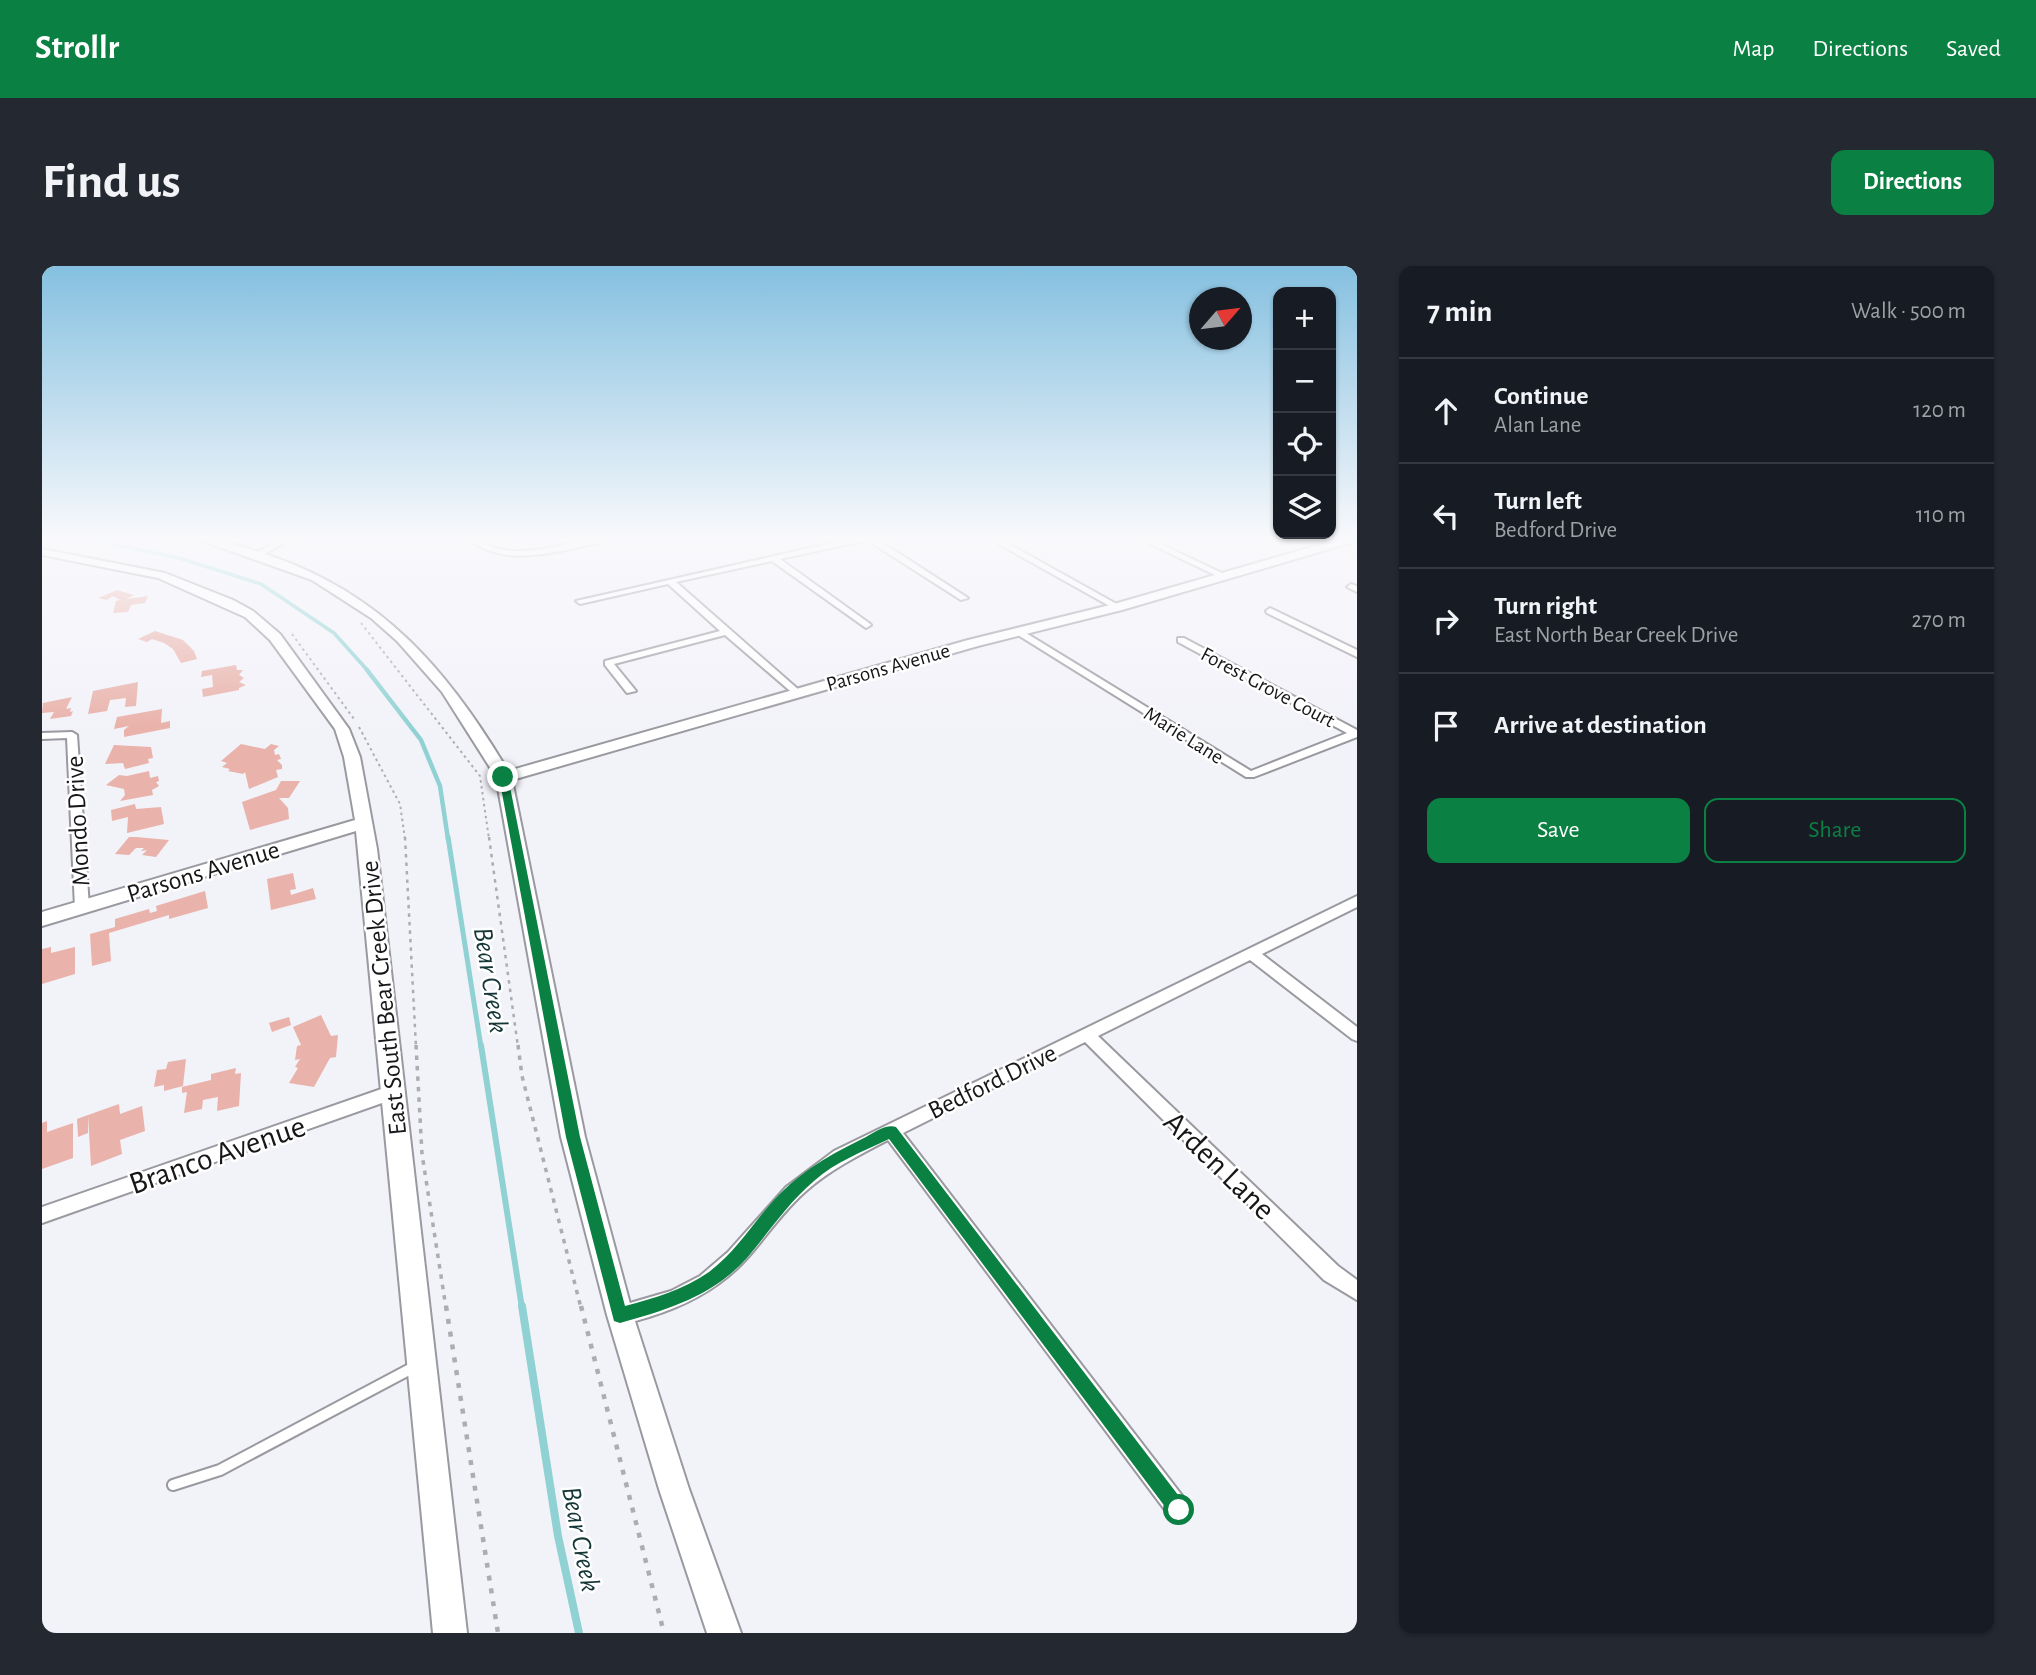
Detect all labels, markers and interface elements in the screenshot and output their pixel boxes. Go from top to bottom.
text: Strollr [35,32,119,65]
text: Map [1732,37,1774,61]
text: Directions [1812,37,1908,61]
text: Saved [1946,37,2001,61]
button: Directions [1831,150,1994,215]
text: Find us [42,158,181,207]
north arrow [1189,287,1252,350]
map controls [1273,287,1336,539]
button: + [1273,287,1336,350]
text: 7 min [1427,297,1492,327]
text: Walk · 500 m [1851,300,1966,323]
button: − [1273,350,1336,413]
text: Continue [1494,383,1589,409]
icon: ahead [1427,392,1465,430]
text: 120 m [1913,399,1966,422]
button: locate [1273,413,1336,476]
text: Alan Lane [1494,414,1581,437]
button: layers [1273,476,1336,539]
text: Turn left [1494,488,1582,514]
icon: left [1427,497,1465,535]
text: 110 m [1916,504,1966,527]
text: Bedford Drive [1494,519,1617,542]
text: Turn right [1494,593,1597,619]
icon: right [1427,602,1465,640]
text: 270 m [1912,609,1966,632]
text: East North Bear Creek Drive [1494,624,1738,647]
street label: Parsons Avenue [824,640,952,695]
street label: Forest Grove Court [1197,643,1338,732]
street label: Marie Lane [1140,703,1227,768]
icon: arrive [1427,707,1465,745]
text: Arrive at destination [1494,712,1707,738]
street label: Mondo Drive [62,755,94,887]
route end [487,761,518,792]
button: Save [1427,798,1690,863]
button: Share [1704,798,1966,863]
street label: Parsons Avenue [124,836,283,908]
street label: East South Bear Creek Drive [357,859,411,1136]
water label: Bear Creek [468,925,512,1035]
street label: Bedford Drive [924,1040,1061,1124]
street label: Arden Lane [1158,1105,1281,1226]
street label: Branco Avenue [125,1110,310,1200]
water label: Bear Creek [556,1484,604,1594]
route start [1163,1494,1194,1525]

